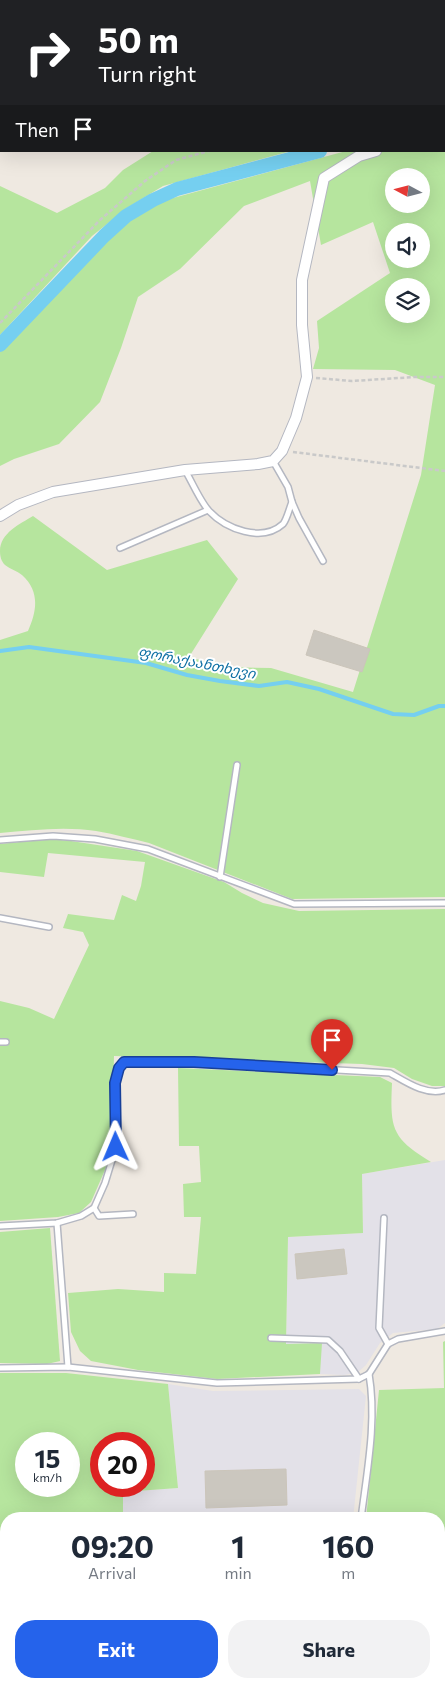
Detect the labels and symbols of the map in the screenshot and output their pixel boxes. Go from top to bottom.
north arrow [385,168,430,212]
water label: ფორაქაანთხევი [137,642,258,683]
pin [311,1019,353,1070]
position arrow [89,1120,141,1172]
speed limit sign: 20 [90,1432,155,1497]

